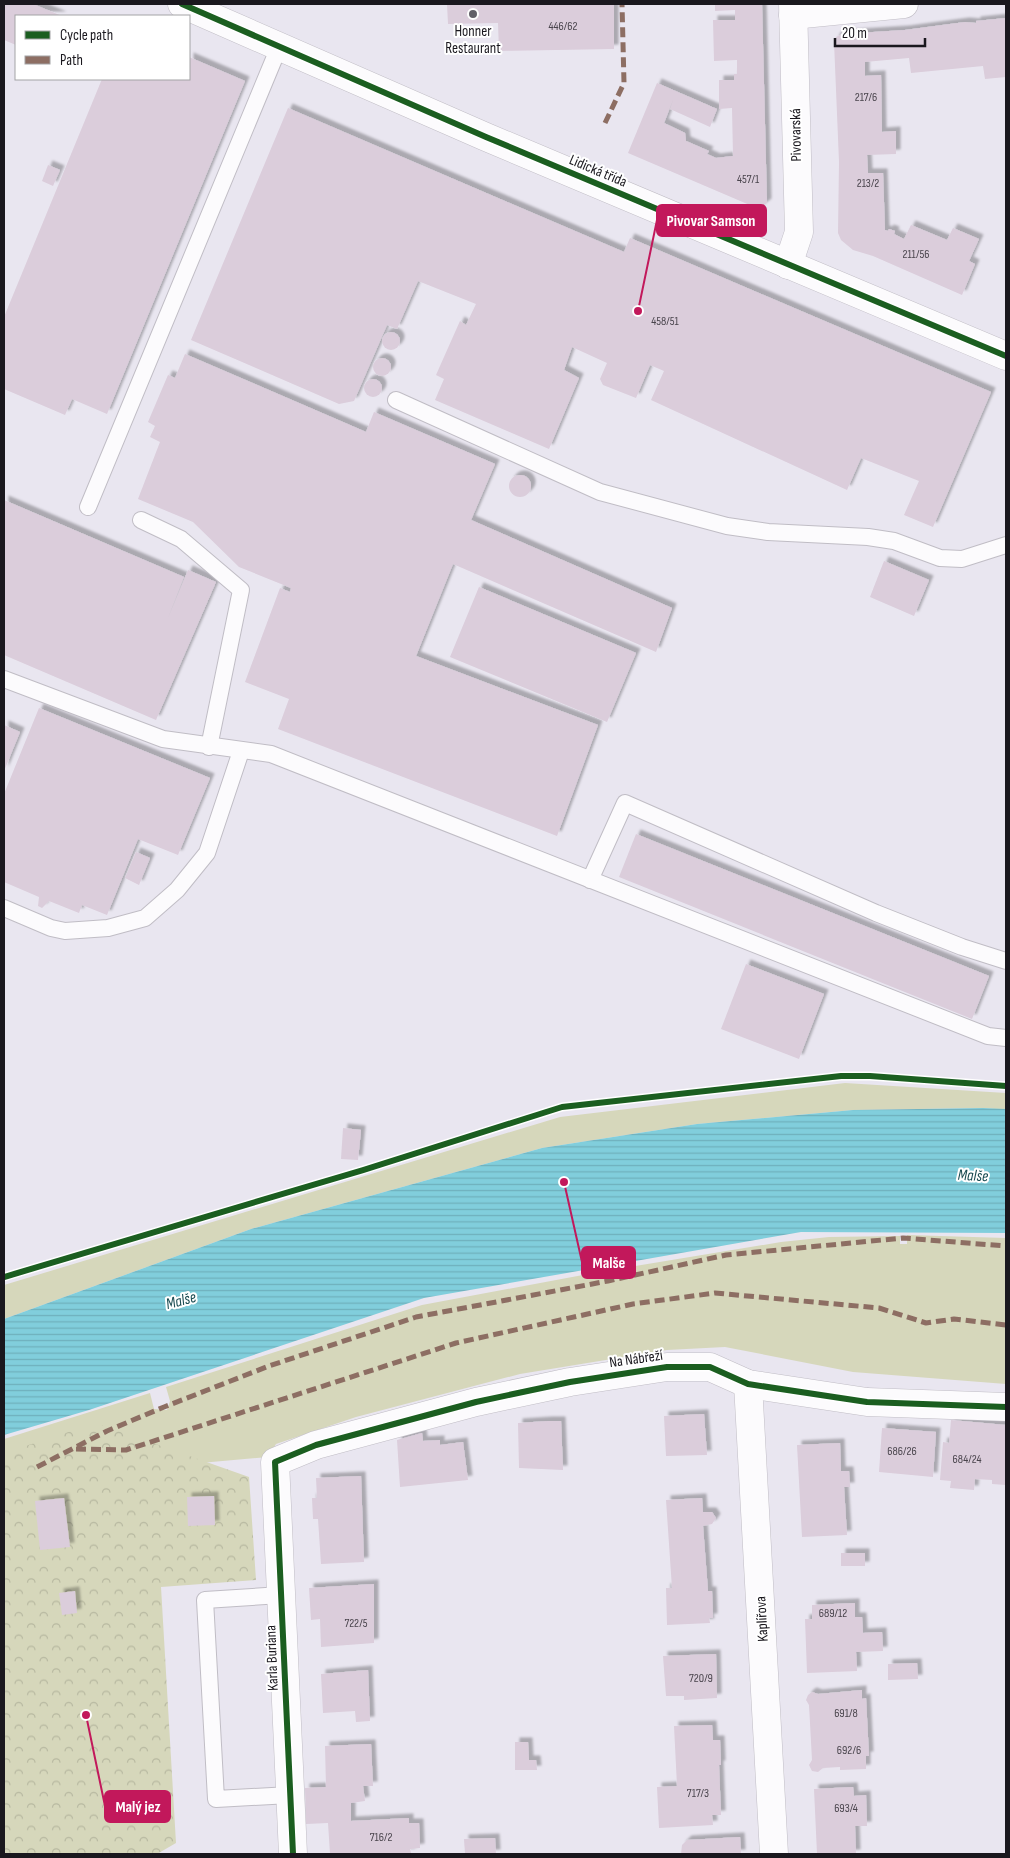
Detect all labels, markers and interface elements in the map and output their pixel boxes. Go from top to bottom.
marker: Honner Restaurant [467,8,479,20]
legend [15,15,190,80]
scale bar [835,15,925,47]
house number: 446/62 [548,19,578,34]
place label: Honner Restaurant [445,22,501,58]
text: 20 m [842,24,867,43]
text: Cycle path [60,26,113,45]
text: Path [60,51,83,70]
house number: 217/6 [855,90,877,105]
street label: Pivovarská [786,108,806,162]
street label: Lidická třída [566,150,630,192]
house number: 457/1 [737,172,760,187]
house number: 213/2 [857,176,879,191]
callout: Pivovar Samson [657,205,766,236]
text: Pivovar Samson [667,212,755,231]
house number: 211/56 [902,247,930,262]
house number: 458/51 [651,314,680,329]
water label: Malše [957,1166,989,1186]
callout: Malše [582,1247,635,1278]
text: Malše [593,1254,626,1273]
water label: Malše [164,1288,198,1314]
street label: Na Nábřeží [608,1346,664,1372]
house number: 686/26 [887,1444,917,1459]
house number: 684/24 [952,1452,982,1467]
street label: Kaplířova [751,1595,773,1642]
house number: 689/12 [819,1606,847,1621]
house number: 722/5 [344,1616,368,1631]
street label: Karla Buriana [261,1625,283,1691]
house number: 720/9 [689,1671,713,1686]
house number: 691/8 [834,1706,858,1721]
house number: 692/6 [837,1743,861,1758]
house number: 717/3 [687,1786,709,1801]
callout: Malý jez [105,1791,170,1822]
text: Malý jez [115,1798,161,1817]
house number: 693/4 [834,1801,858,1816]
house number: 716/2 [370,1830,392,1845]

